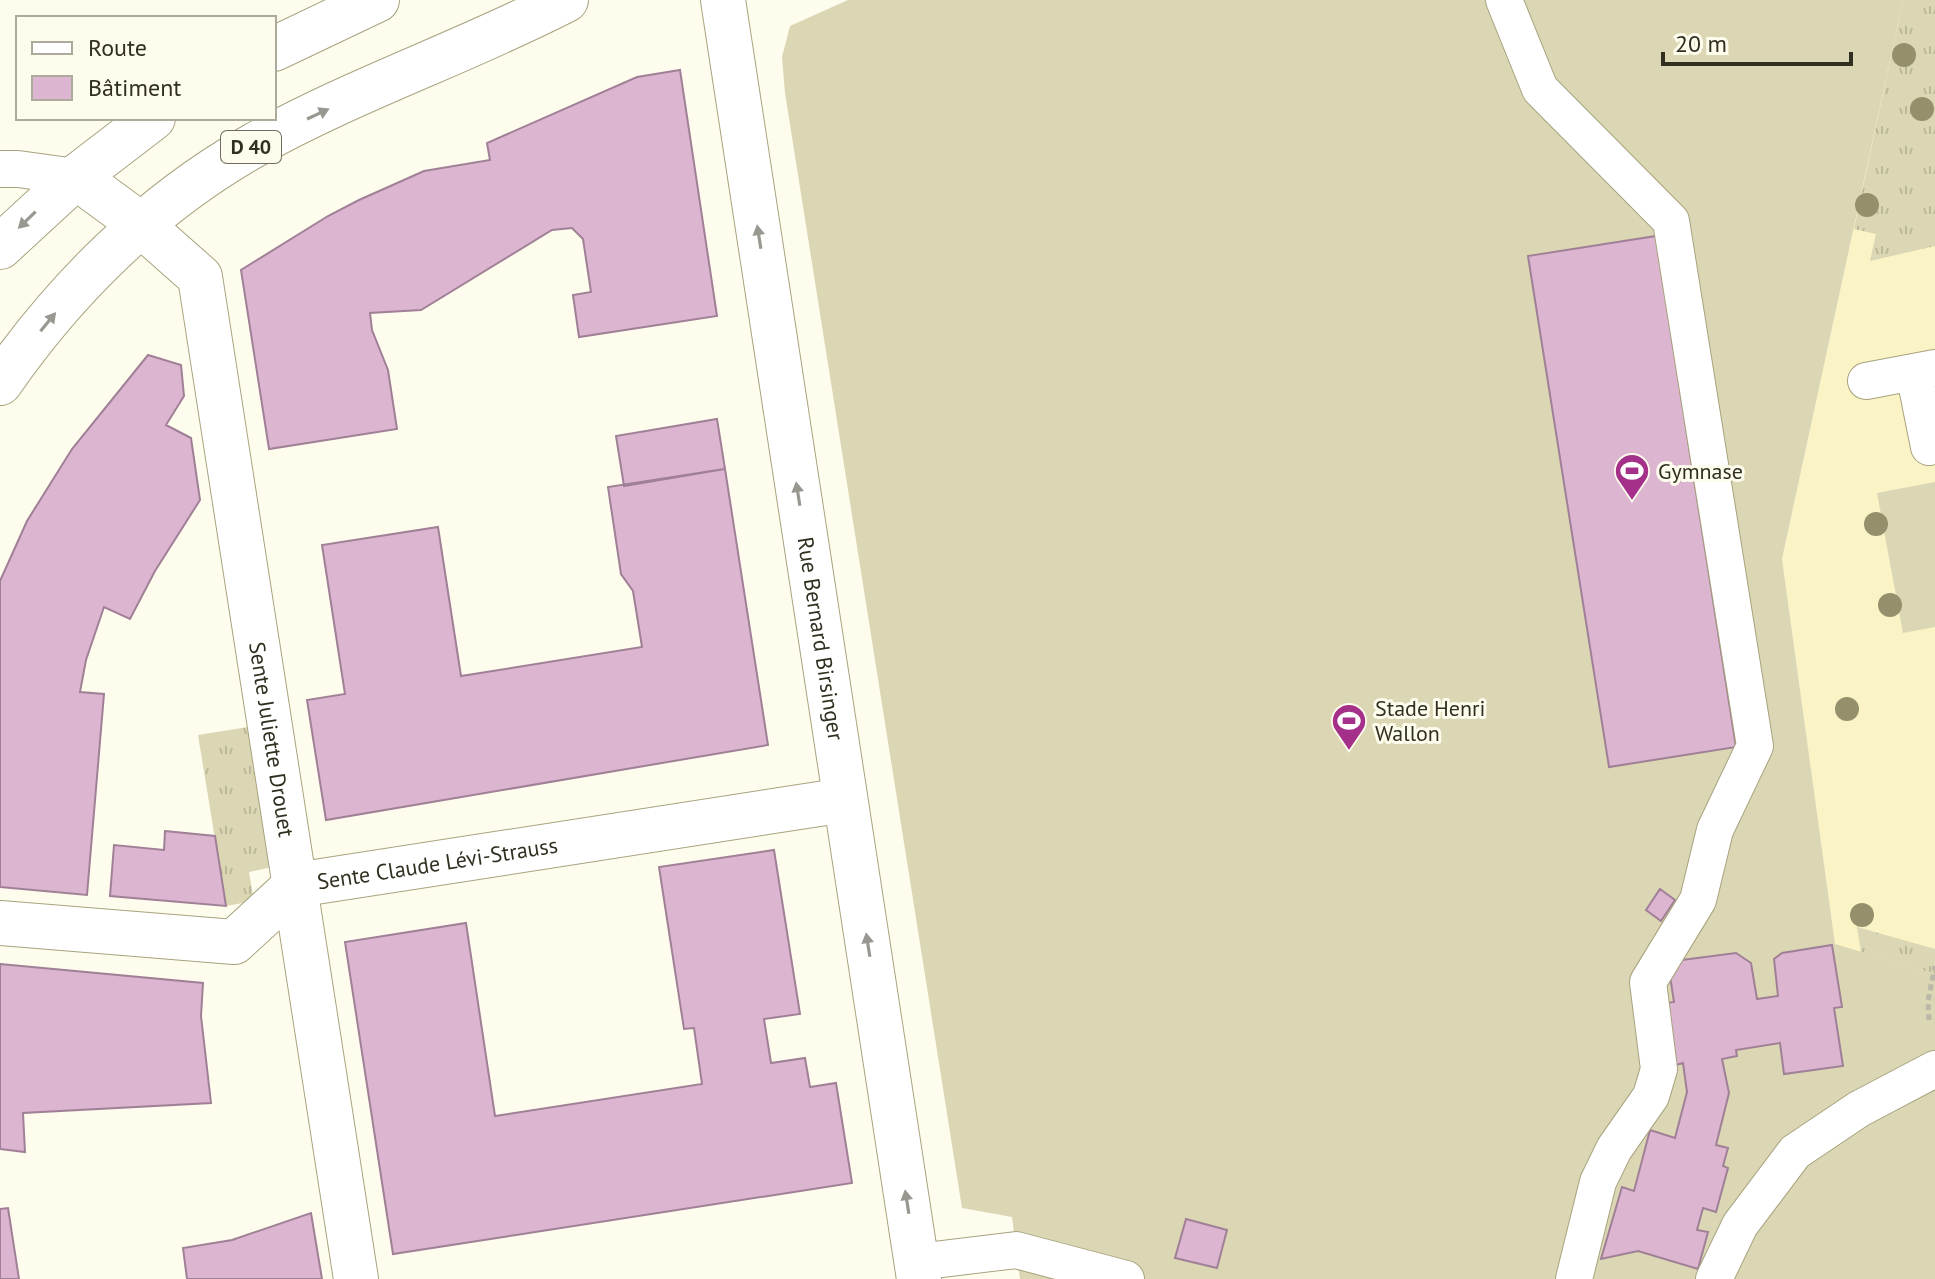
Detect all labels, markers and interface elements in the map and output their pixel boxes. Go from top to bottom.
legend [16,16,276,120]
scale bar [1663,16,1851,66]
text: 20 m [1675,28,1727,59]
text: Route [88,32,147,63]
text: Bâtiment [88,72,181,103]
one-way arrow [306,107,330,121]
road number: D 40 [221,131,281,163]
one-way arrow [18,210,37,229]
one-way arrow [752,224,765,249]
one-way arrow [39,312,56,332]
sports icon: Gymnase [1613,452,1651,502]
place label: Gymnase [1658,457,1743,485]
one-way arrow [791,481,804,506]
street label: Rue Bernard Birsinger [791,535,850,743]
street label: Sente Juliette Drouet [243,640,301,839]
place label: Stade Henri Wallon [1375,694,1485,747]
sports icon: Stade Henri Wallon [1330,702,1368,752]
street label: Sente Claude Lévi-Strauss [315,831,560,896]
one-way arrow [861,932,874,957]
one-way arrow [901,1189,913,1214]

